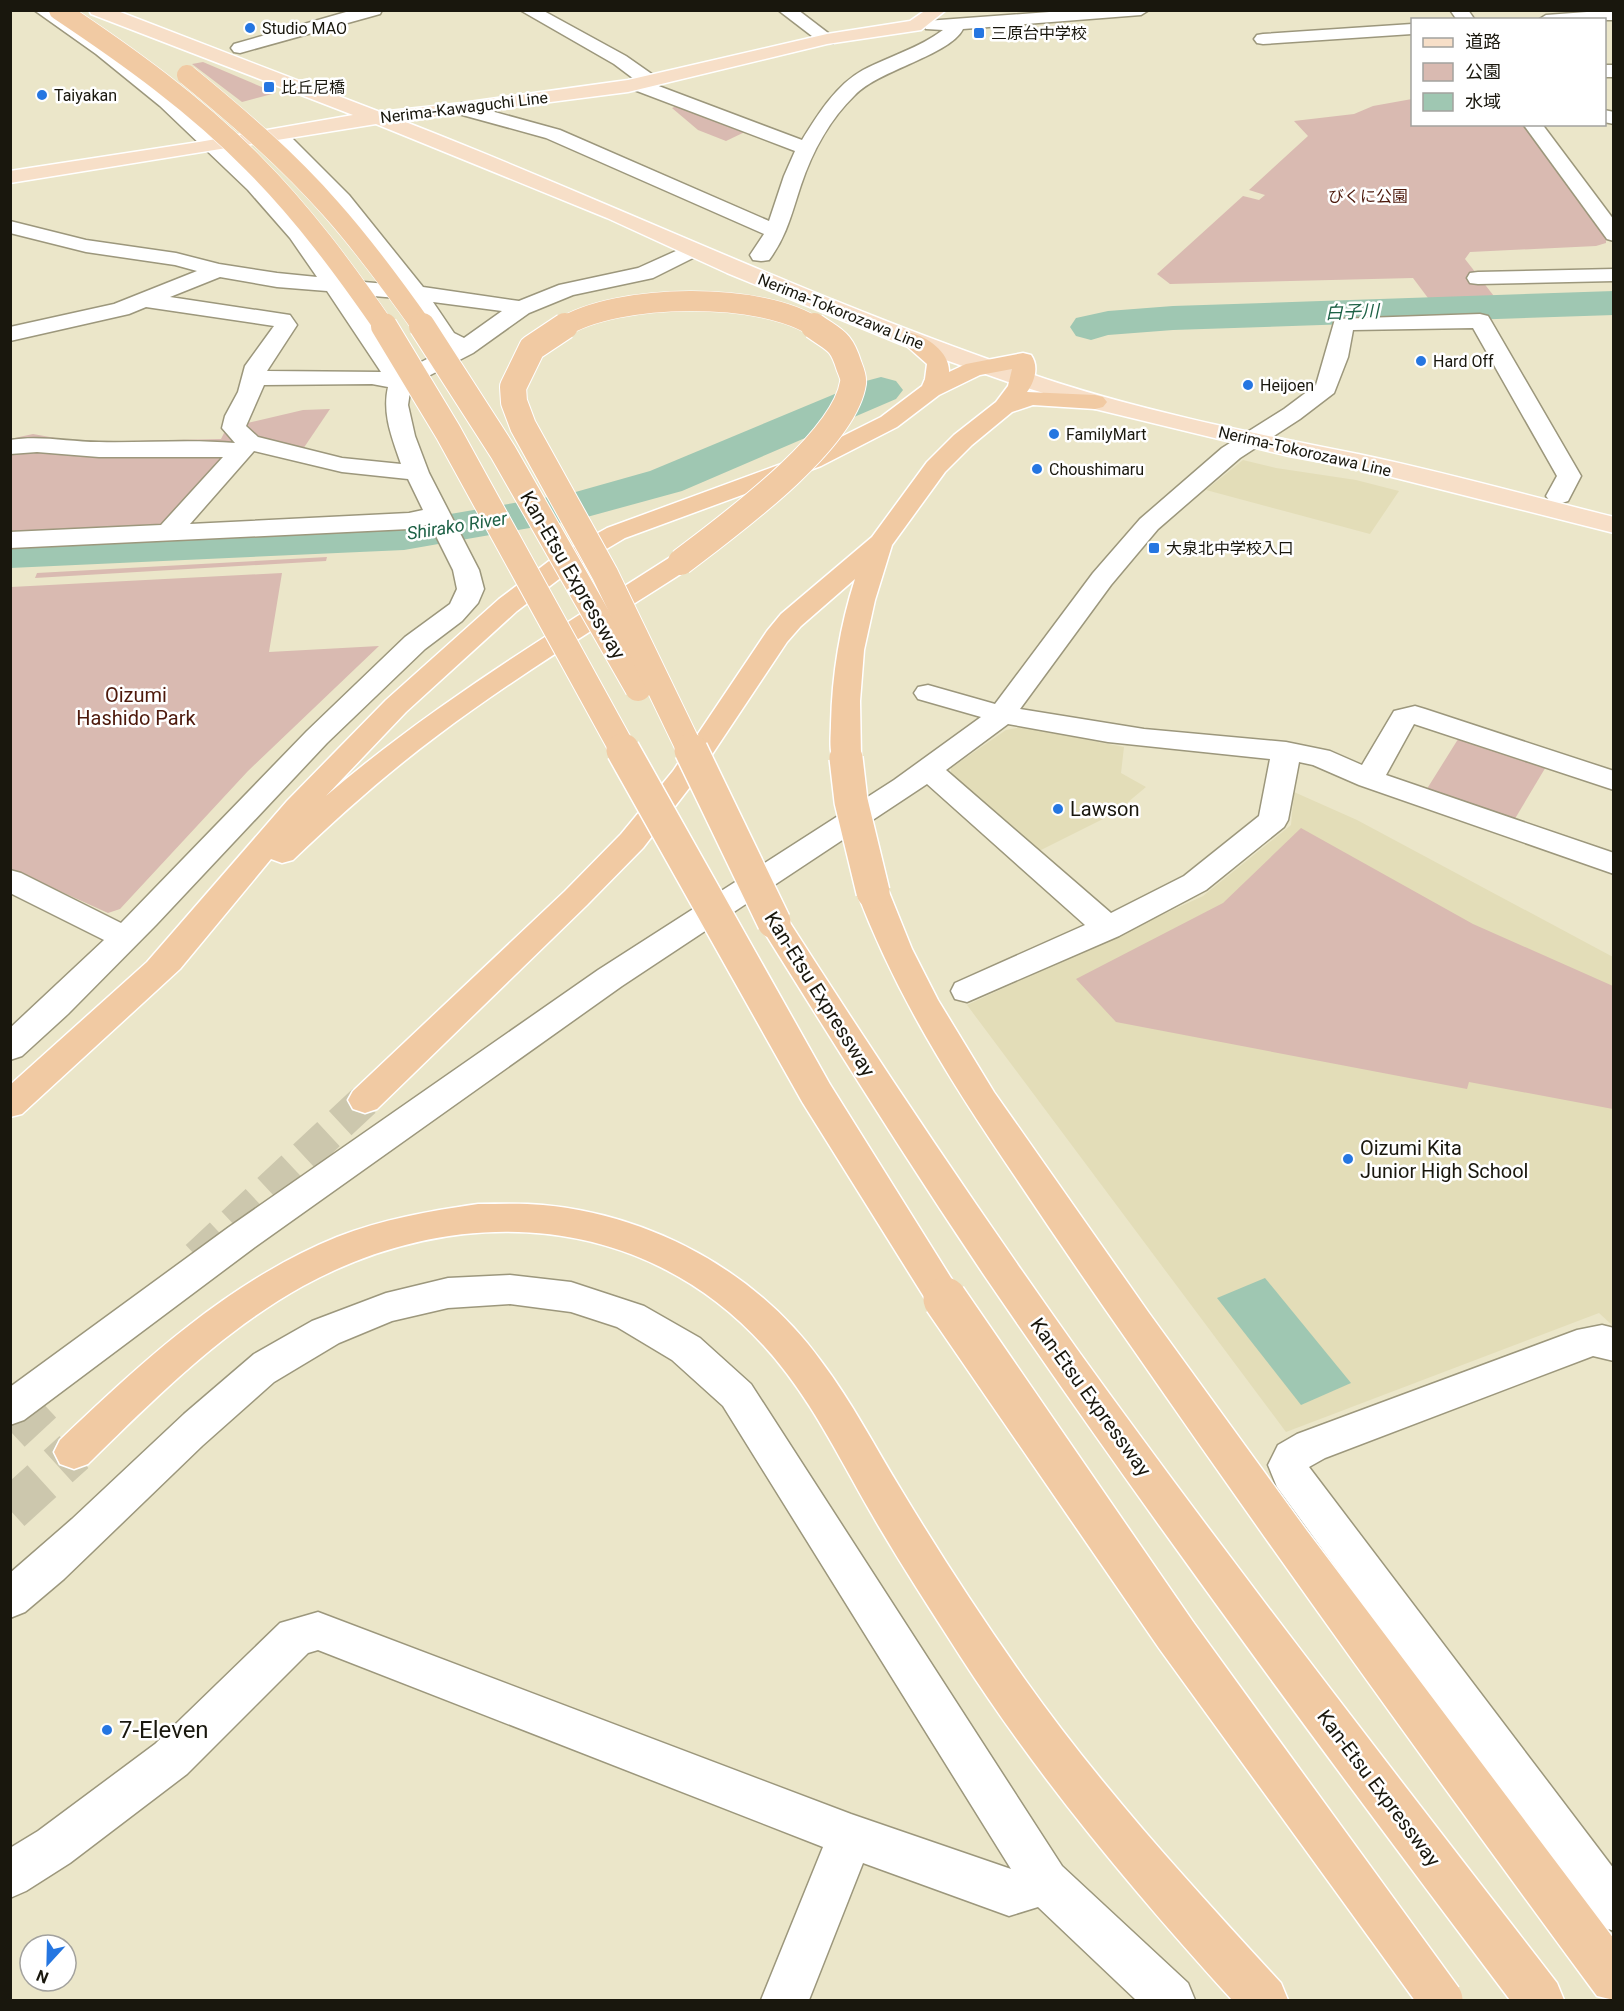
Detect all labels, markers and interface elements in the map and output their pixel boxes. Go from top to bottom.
legend [1411,18,1606,126]
place label: Studio MAO [262,19,347,38]
marker: Studio MAO [243,21,257,35]
place label: 三原台中学校 [991,24,1087,43]
marker: 三原台中学校 [972,26,986,40]
text: 道路 [1465,31,1501,52]
text: 公園 [1465,61,1501,82]
place label: 比丘尼橋 [281,78,345,97]
marker: 比丘尼橋 [262,80,276,94]
place label: Taiyakan [54,86,117,105]
marker: Taiyakan [35,88,49,102]
street label: Nerima-Kawaguchi Line [379,88,549,127]
text: 水域 [1465,91,1501,112]
park label: びくに公園 [1328,187,1408,206]
street label: Nerima-Tokorozawa Line [755,270,926,353]
water label: 白子川 [1325,300,1381,323]
place label: Hard Off [1433,352,1494,371]
marker: Hard Off [1414,354,1428,368]
place label: Heijoen [1260,376,1314,395]
marker: Heijoen [1241,378,1255,392]
street label: Nerima-Tokorozawa Line [1217,422,1393,481]
place label: FamilyMart [1066,425,1146,444]
marker: FamilyMart [1047,427,1061,441]
place label: Choushimaru [1049,460,1144,479]
marker: Choushimaru [1030,462,1044,476]
street label: Kan-Etsu Expressway [515,487,631,664]
water label: Shirako River [405,507,510,544]
place label: 大泉北中学校入口 [1166,539,1294,558]
marker: 大泉北中学校入口 [1147,541,1161,555]
park label: Oizumi Hashido Park [76,683,197,730]
place label: Lawson [1070,797,1139,821]
marker: Lawson [1051,802,1065,816]
street label: Kan-Etsu Expressway [760,907,881,1081]
place label: Oizumi Kita Junior High School [1360,1136,1529,1183]
marker: Oizumi Kita Junior High School [1341,1152,1355,1166]
street label: Kan-Etsu Expressway [1026,1313,1157,1481]
street label: Kan-Etsu Expressway [1312,1705,1446,1871]
place label: 7-Eleven [119,1716,209,1744]
marker: 7-Eleven [100,1723,114,1737]
north arrow [18,1933,78,1993]
text: N [34,1966,51,1987]

